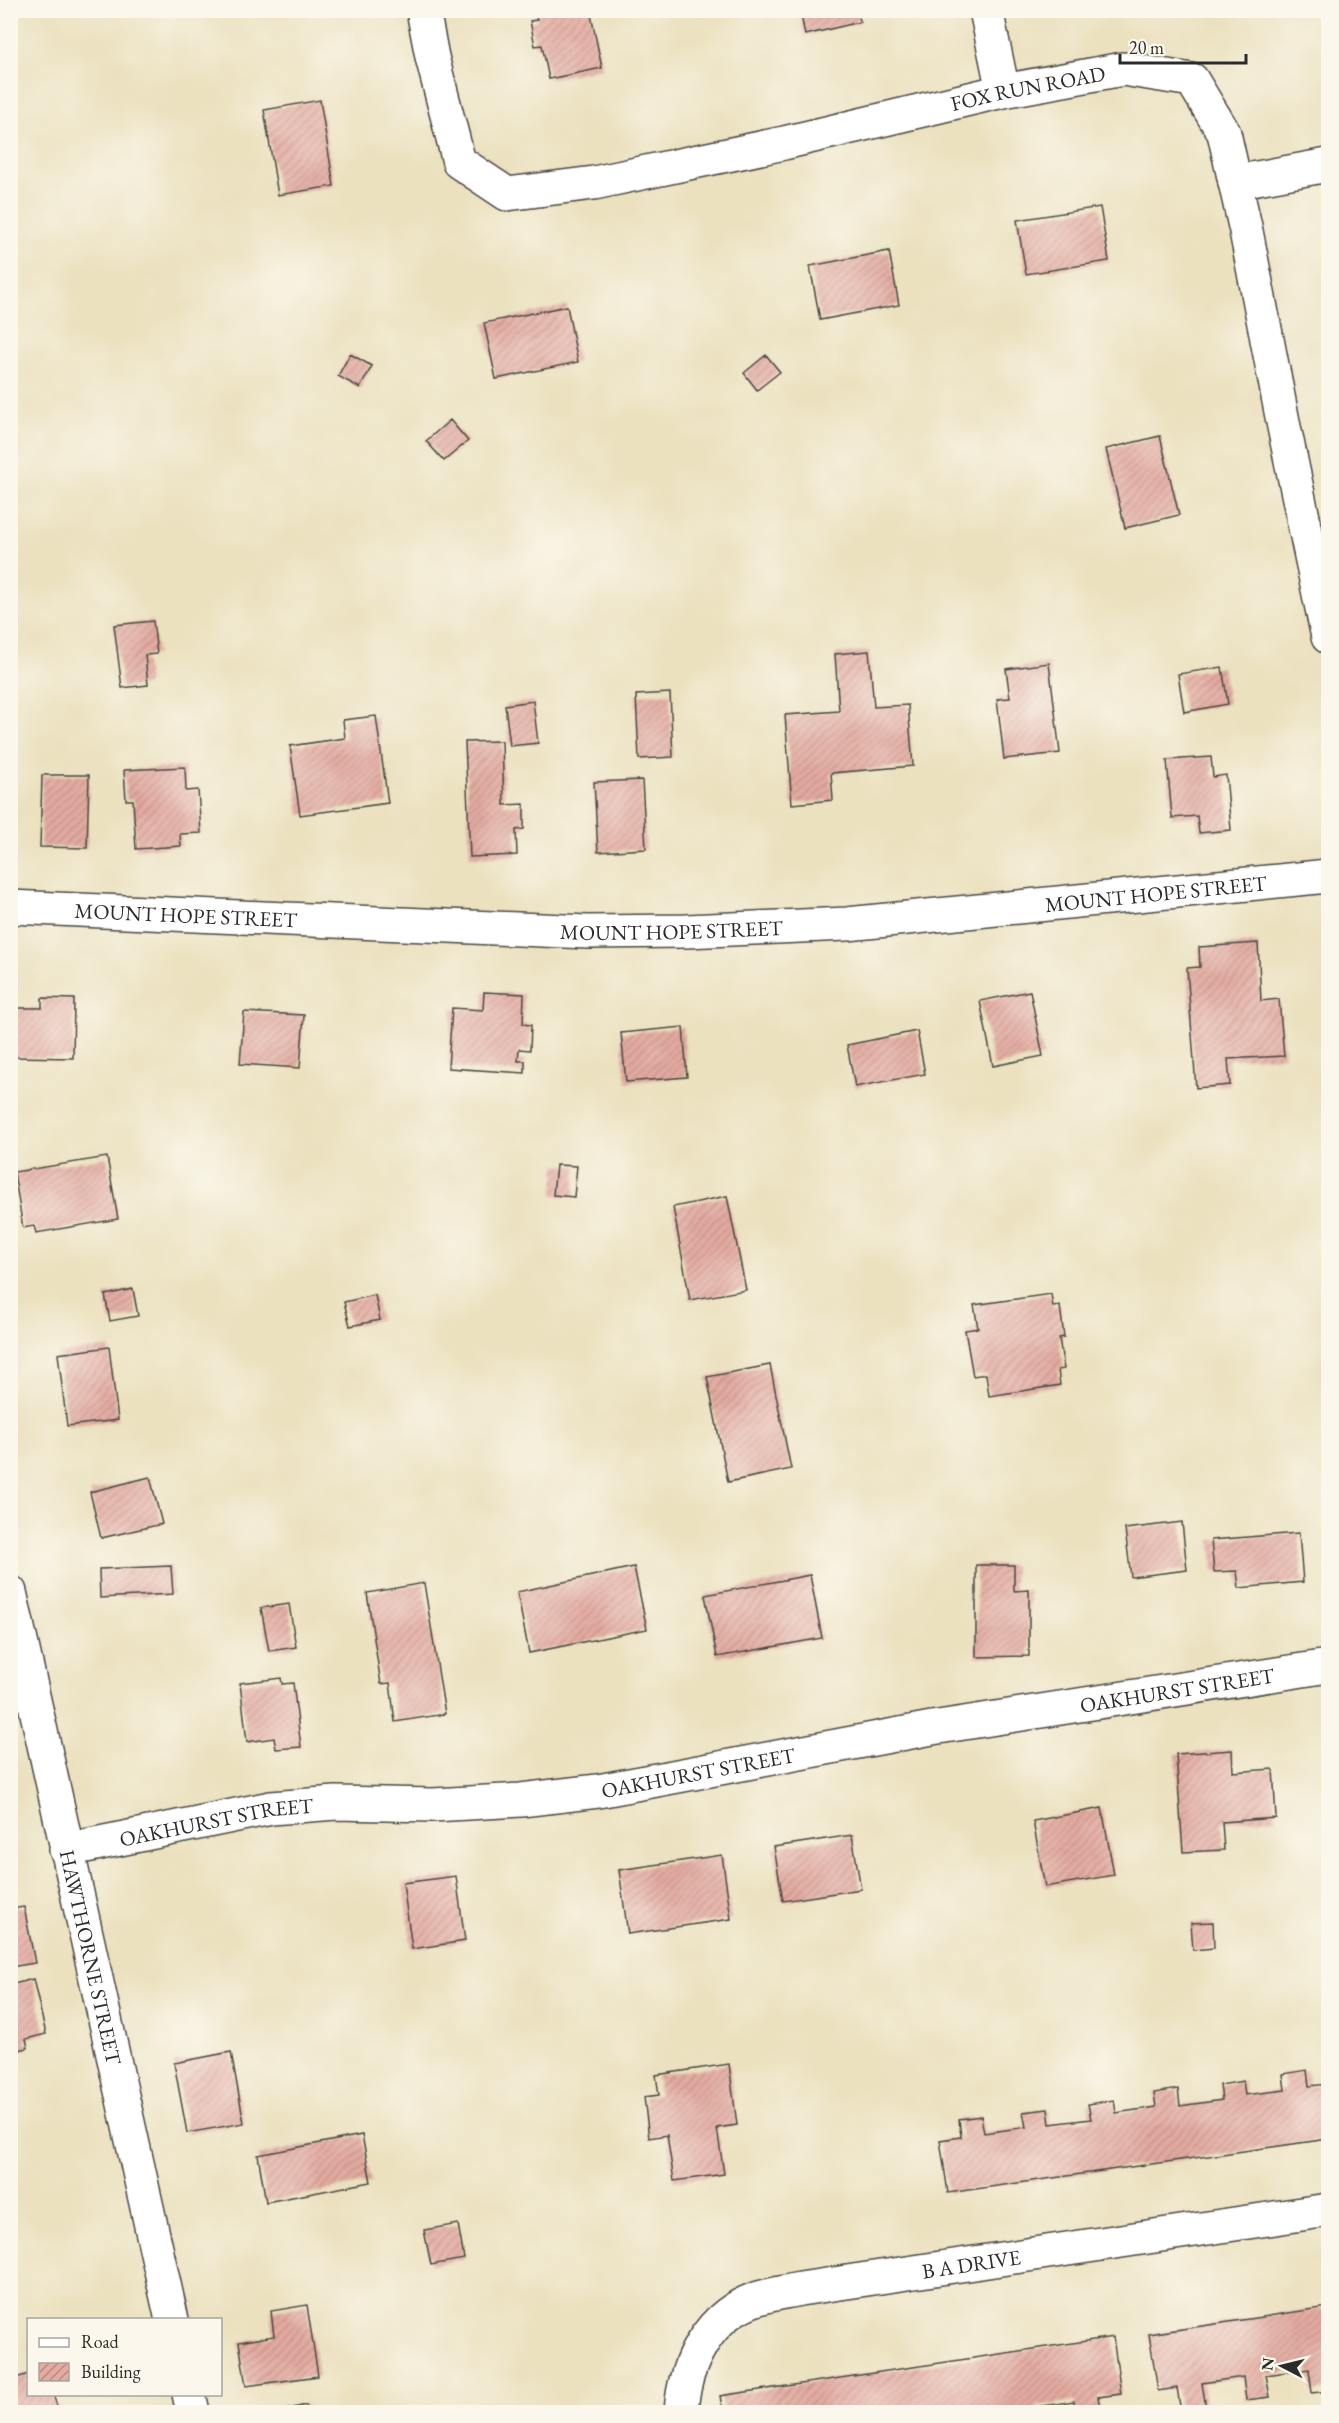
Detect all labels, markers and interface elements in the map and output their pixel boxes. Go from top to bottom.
scale bar [1120,27,1246,65]
text: 20 m [1129,36,1164,59]
street label: FOX RUN ROAD [948,59,1108,116]
street label: MOUNT HOPE STREET [1044,869,1269,918]
street label: MOUNT HOPE STREET [74,896,299,933]
street label: MOUNT HOPE STREET [560,913,784,946]
street label: OAKHURST STREET [1078,1661,1277,1718]
street label: OAKHURST STREET [599,1740,798,1804]
street label: OAKHURST STREET [117,1791,315,1852]
street label: HAWTHORNE STREET [54,1847,128,2068]
street label: B A DRIVE [920,2243,1022,2284]
legend [27,2318,222,2396]
text: Road [81,2330,120,2353]
north arrow [1252,2336,1312,2396]
text: N [1256,2356,1279,2372]
text: Building [81,2360,141,2383]

